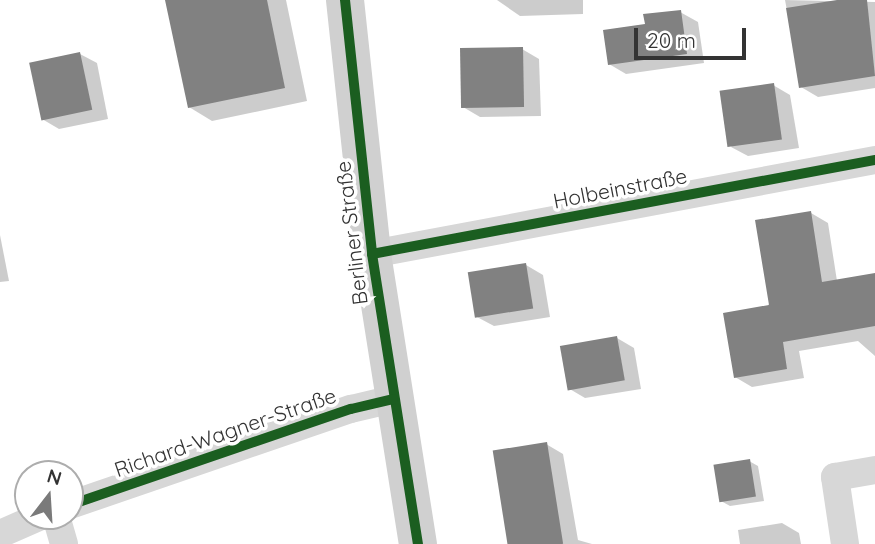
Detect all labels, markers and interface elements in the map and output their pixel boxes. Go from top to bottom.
scale bar [637,14,749,58]
text: 20 m [647,27,696,53]
street label: Berliner Straße [330,160,372,306]
street label: Holbeinstraße [551,163,689,213]
street label: Richard-Wagner-Straße [111,382,339,482]
north arrow [14,460,84,530]
text: N [44,463,65,490]

